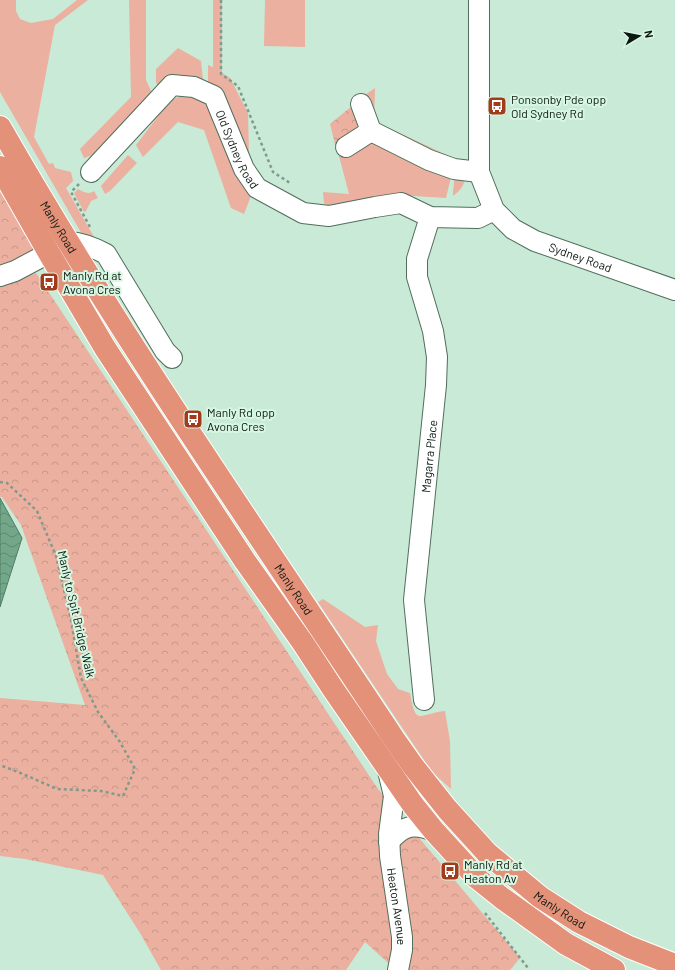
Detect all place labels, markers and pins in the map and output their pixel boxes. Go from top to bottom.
place label: Ponsonby Pde opp Old Sydney Rd [511,92,606,120]
bus stop icon: Ponsonby Pde opp Old Sydney Rd [486,95,508,117]
place label: Manly Rd at Avona Cres [63,268,122,296]
bus stop icon: Manly Rd at Avona Cres [38,271,60,293]
place label: Manly Rd opp Avona Cres [207,405,275,433]
bus stop icon: Manly Rd opp Avona Cres [182,408,204,430]
place label: Manly Rd at Heaton Av [464,857,523,885]
bus stop icon: Manly Rd at Heaton Av [439,860,461,882]

